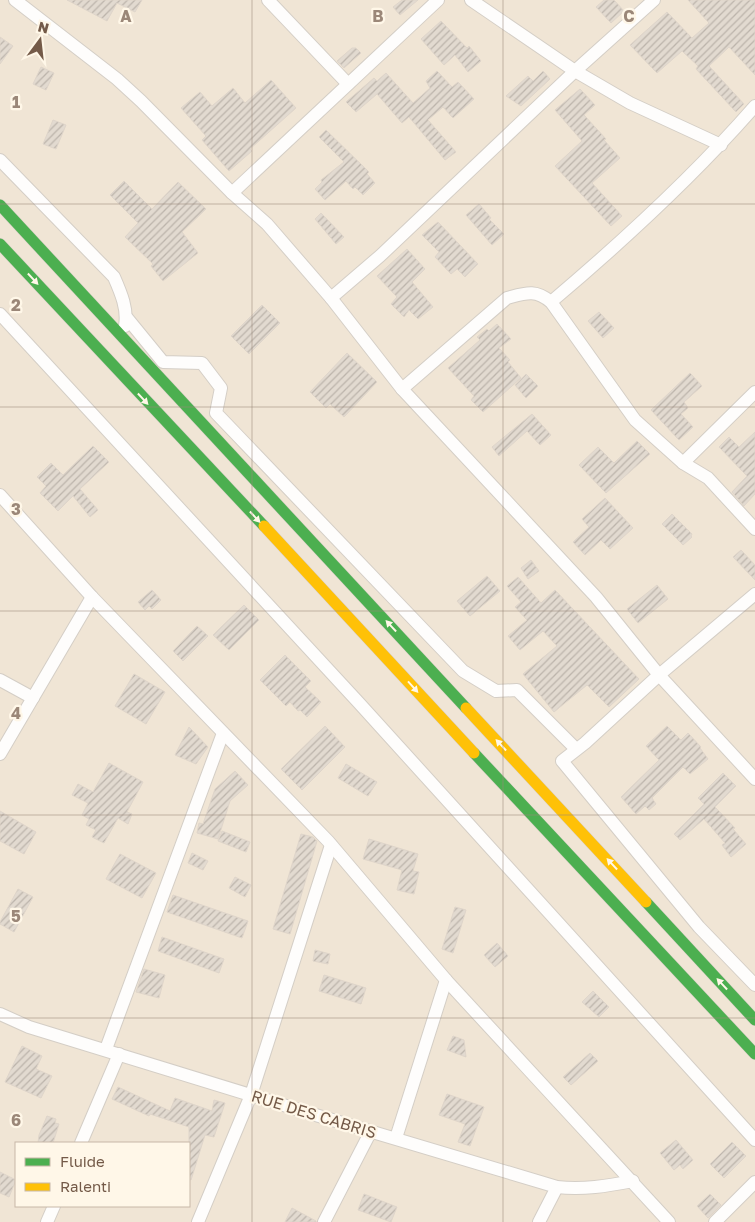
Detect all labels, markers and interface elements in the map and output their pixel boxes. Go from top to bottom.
text: A [120,6,132,26]
text: B [372,6,384,26]
text: C [623,6,635,26]
north arrow [15,15,65,65]
text: N [36,17,51,37]
text: 1 [12,92,20,112]
one-way arrow [27,273,39,285]
text: 2 [11,295,21,315]
one-way arrow [137,392,149,404]
text: 3 [11,499,21,519]
one-way arrow [249,510,261,522]
one-way arrow [385,621,397,633]
one-way arrow [407,681,419,693]
text: 4 [11,703,21,723]
one-way arrow [495,739,507,751]
one-way arrow [606,858,618,870]
text: 5 [11,906,21,926]
one-way arrow [716,978,728,990]
street label: RUE DES CABRIS [249,1086,379,1142]
text: 6 [11,1110,21,1130]
legend [15,1142,190,1207]
text: Fluide [60,1152,105,1170]
text: Ralenti [60,1177,111,1195]

